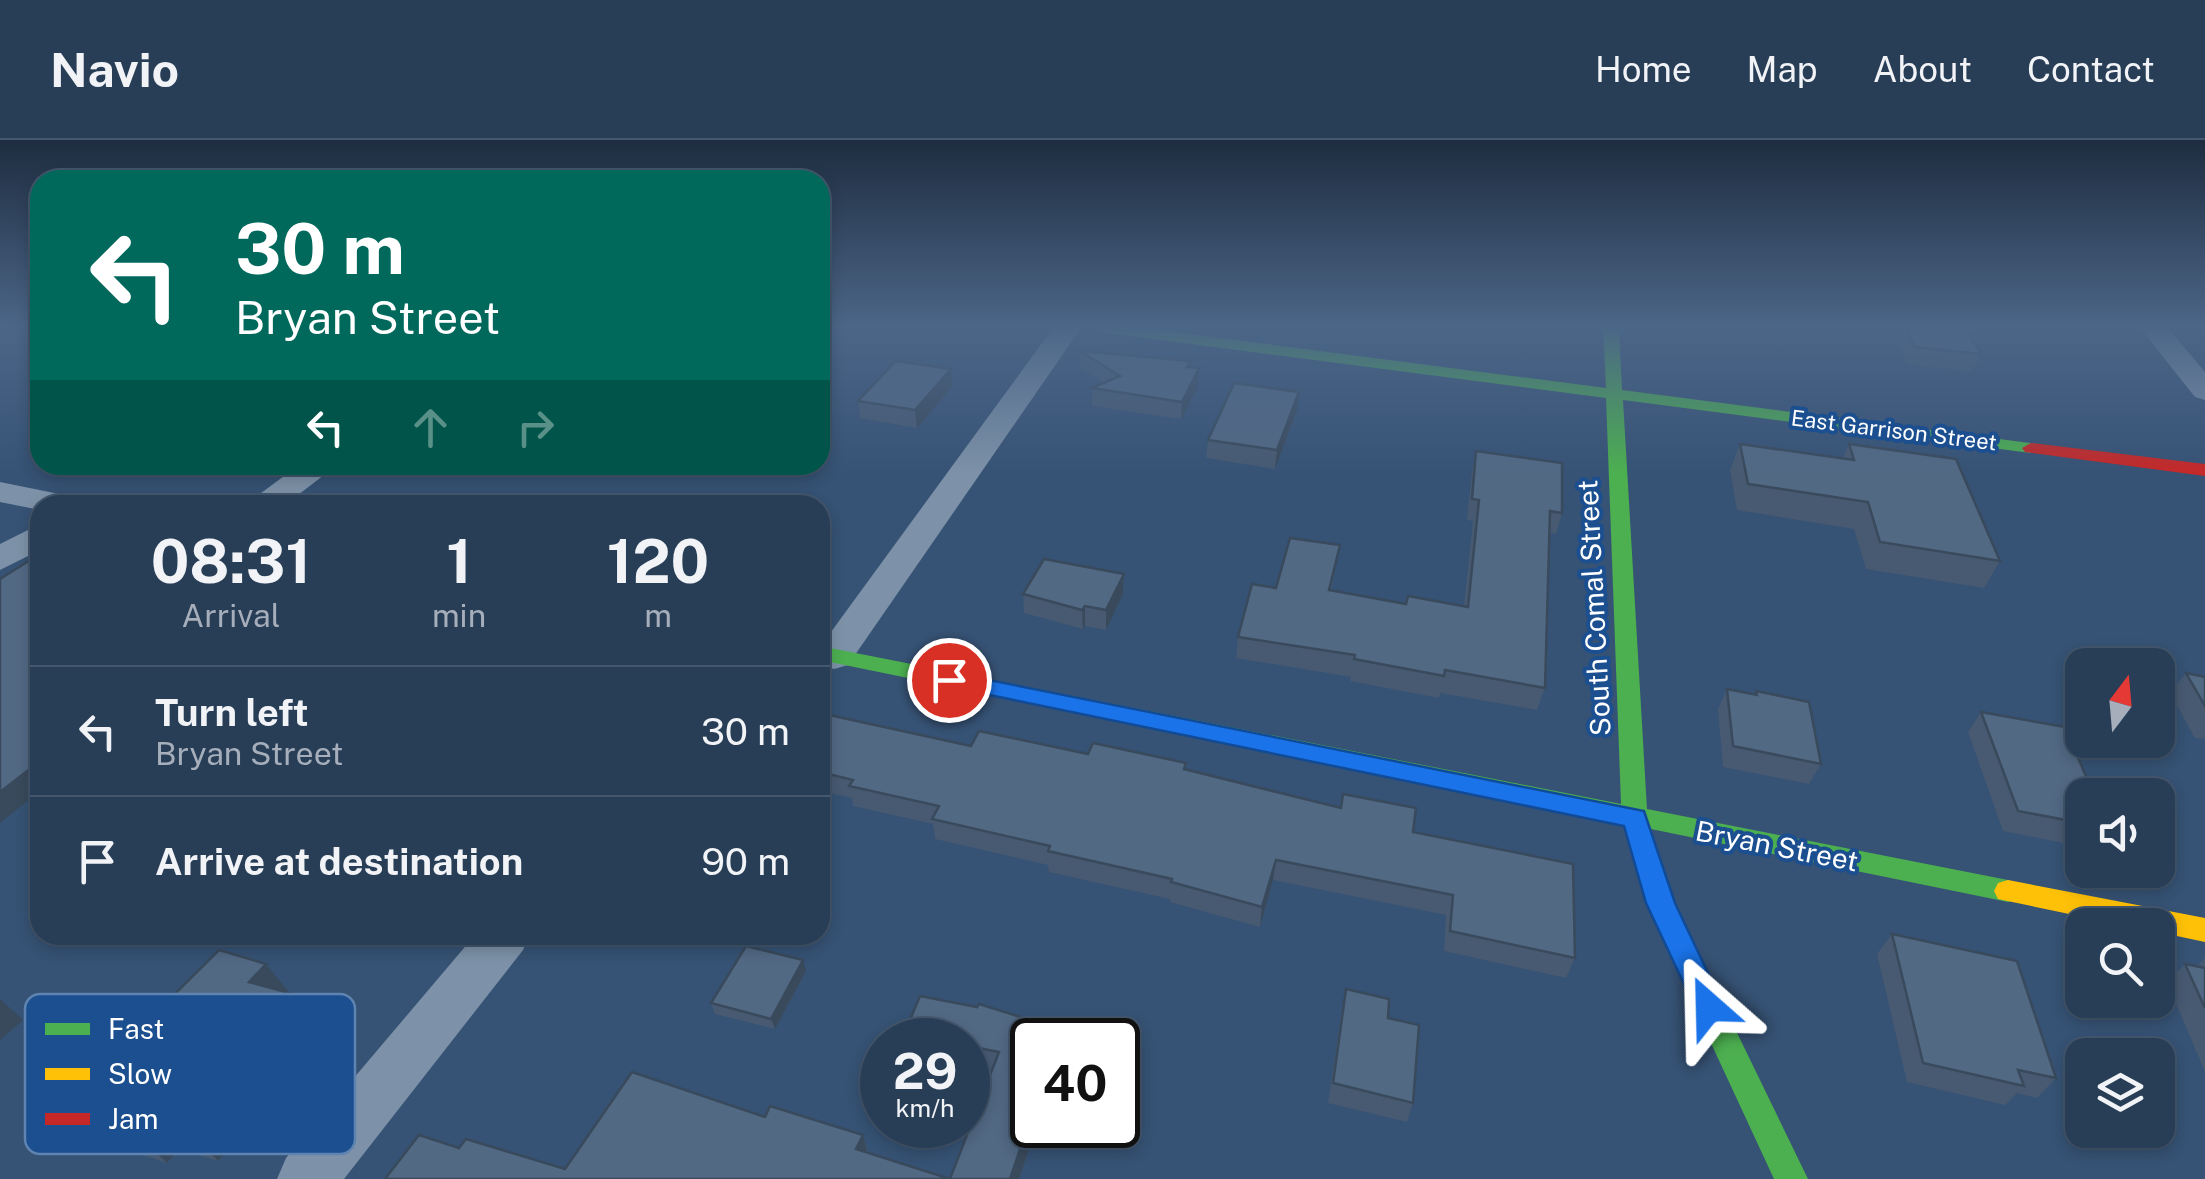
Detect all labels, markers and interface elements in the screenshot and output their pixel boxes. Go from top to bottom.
text: Navio [50,41,179,98]
text: Home [1595,49,1692,90]
text: Map [1747,49,1818,90]
text: About [1873,49,1972,90]
text: Contact [2027,49,2155,90]
text: 30 m [235,207,405,290]
icon: left [70,210,200,340]
text: Bryan Street [235,291,500,344]
icon: left [298,400,353,455]
icon: ahead [403,400,458,455]
icon: right [508,400,563,455]
street label: East Garrison Street [1790,404,1998,456]
street label: South Comal Street [1570,479,1617,737]
text: 08:31 [151,526,311,597]
text: 1 [446,526,472,597]
text: 120 [607,526,709,597]
text: Arrival [182,597,280,634]
text: min [432,597,486,634]
text: m [644,597,672,634]
pin [907,638,992,723]
north arrow [2065,648,2175,758]
map controls [2065,648,2175,1148]
icon: arrive [922,653,977,708]
text: Turn left [155,690,309,735]
icon: left [70,704,125,759]
text: 30 m [701,709,790,754]
text: Bryan Street [155,735,344,772]
button: sound [2065,778,2175,888]
street label: Bryan Street [1693,814,1861,877]
icon: arrive [70,834,125,889]
text: Arrive at destination [155,839,523,884]
text: 90 m [701,839,790,884]
button: search [2065,908,2175,1018]
position arrow [1657,955,1761,1059]
legend [25,994,355,1154]
text: Fast [108,1012,164,1045]
speed limit sign: 40 [1010,1018,1140,1148]
button: layers [2065,1038,2175,1148]
text: 29 [893,1041,957,1100]
text: Slow [108,1057,172,1090]
text: km/h [896,1093,954,1123]
text: Jam [108,1102,159,1135]

